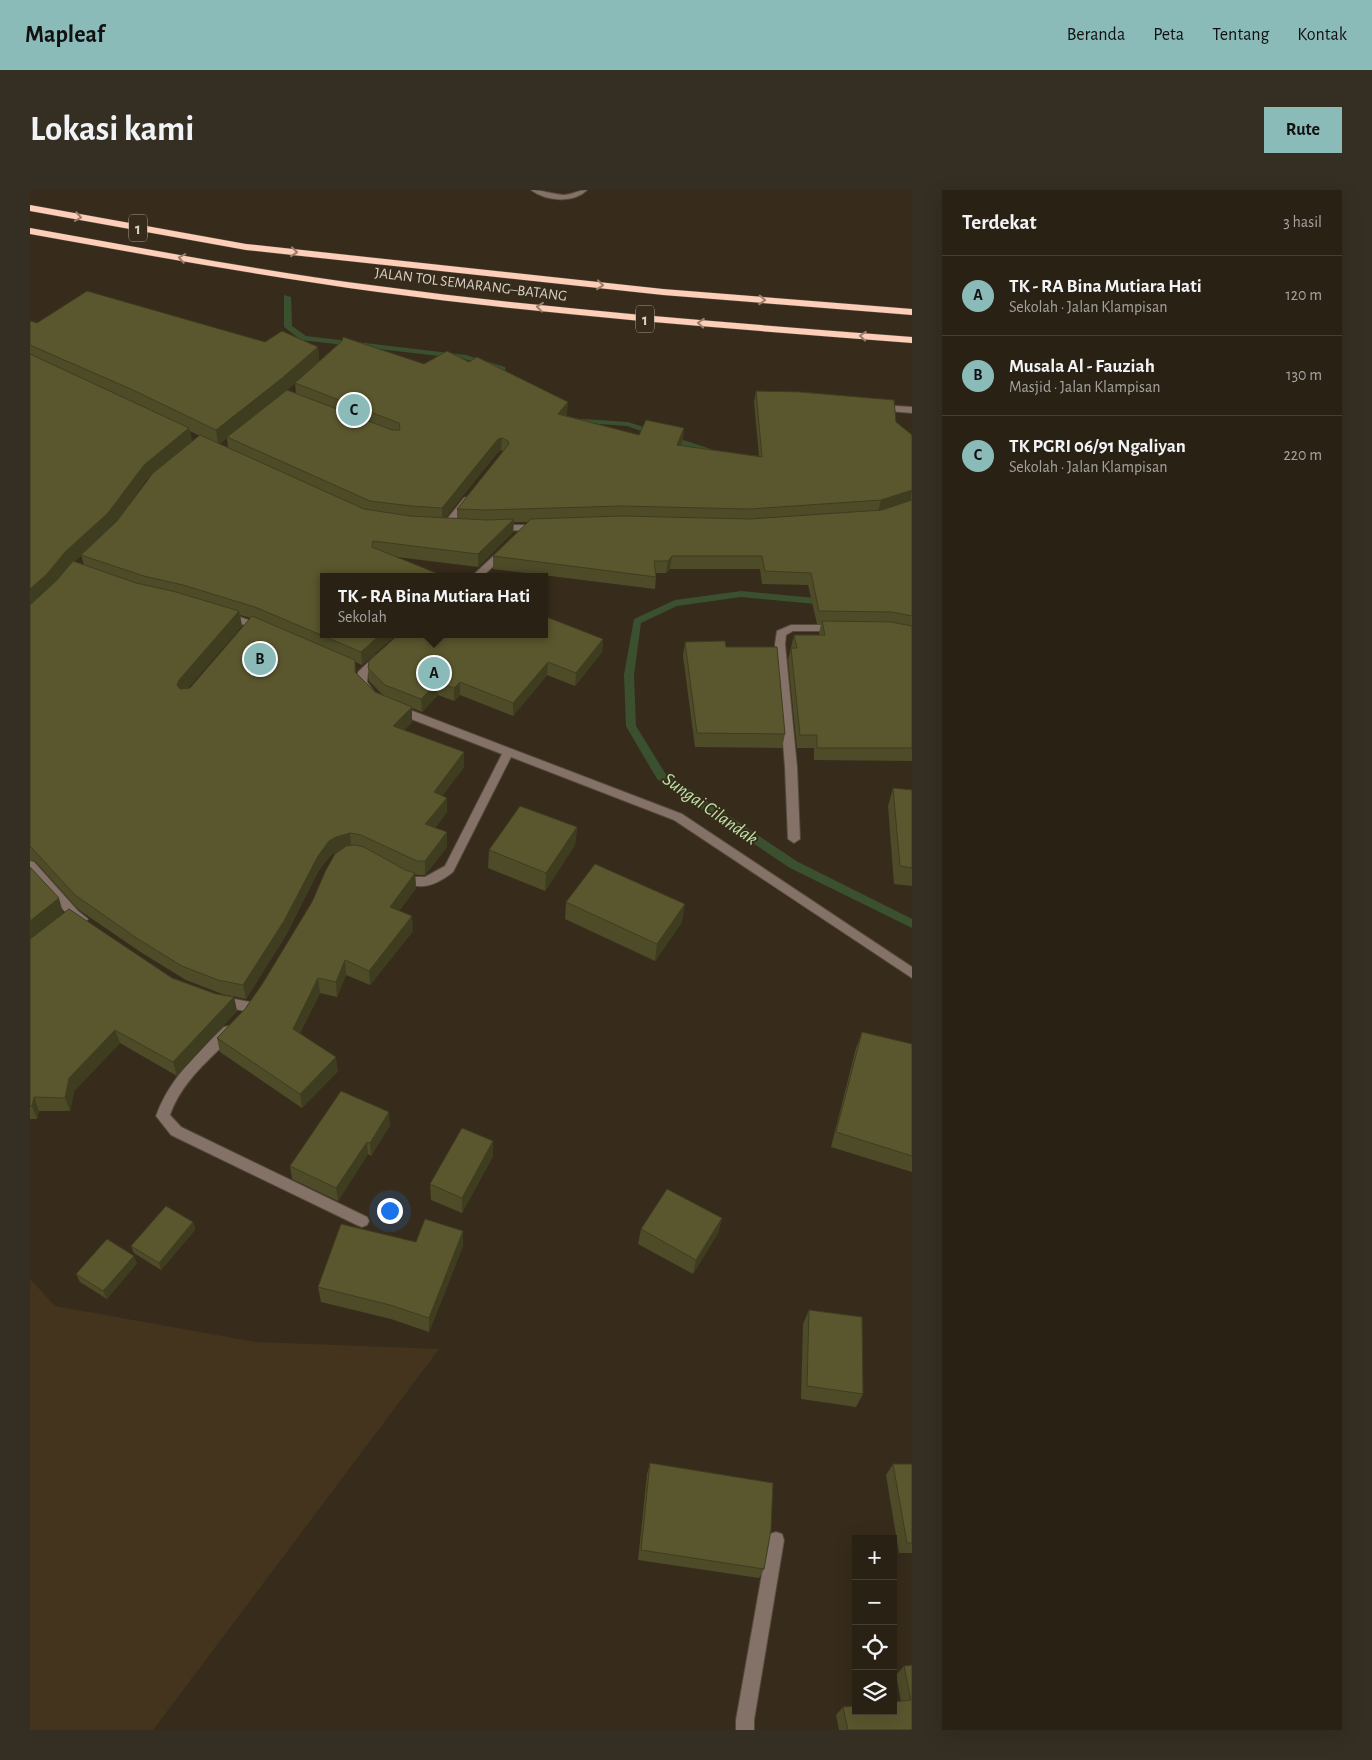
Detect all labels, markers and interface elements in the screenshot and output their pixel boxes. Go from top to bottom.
text: Mapleaf [25,23,105,47]
text: Beranda [1067,26,1125,44]
text: Peta [1153,26,1184,44]
text: Tentang [1212,26,1269,44]
text: Kontak [1297,26,1347,44]
button: Rute [1264,107,1342,153]
text: Lokasi kami [30,112,194,147]
one-way arrow [74,211,82,221]
text: Terdekat [962,212,1037,233]
road number: 1 [129,214,147,242]
text: 3 hasil [1283,214,1322,230]
one-way arrow [290,246,298,257]
one-way arrow [177,254,186,264]
street label: JALAN TOL SEMARANG–BATANG [374,265,568,304]
text: TK - RA Bina Mutiara Hati [1009,277,1202,296]
one-way arrow [596,279,604,290]
text: A [973,287,983,303]
text: 120 m [1285,287,1322,303]
one-way arrow [758,294,766,305]
text: Sekolah · Jalan Klampisan [1009,299,1167,315]
one-way arrow [535,302,543,313]
road number: 1 [636,306,654,332]
one-way arrow [697,318,705,329]
one-way arrow [859,331,867,342]
text: Musala Al - Fauziah [1009,357,1155,376]
text: B [973,367,983,383]
text: 130 m [1286,367,1322,383]
text: Masjid · Jalan Klampisan [1009,379,1160,395]
pin: C [338,391,370,429]
text: TK PGRI 06/91 Ngaliyan [1009,437,1186,456]
text: C [974,447,982,463]
text: 220 m [1284,447,1322,463]
text: Sekolah · Jalan Klampisan [1009,459,1167,475]
popup [320,573,548,638]
text: TK - RA Bina Mutiara Hati [338,587,530,606]
text: Sekolah [338,609,387,625]
pin: B [244,640,276,678]
pin: A [418,654,450,692]
water label: Sungai Cilandak [659,770,761,849]
your location [377,1198,403,1224]
map controls [852,1535,897,1715]
button: + [852,1535,897,1580]
button: − [852,1580,897,1625]
button: locate [852,1625,897,1670]
button: layers [852,1670,897,1715]

